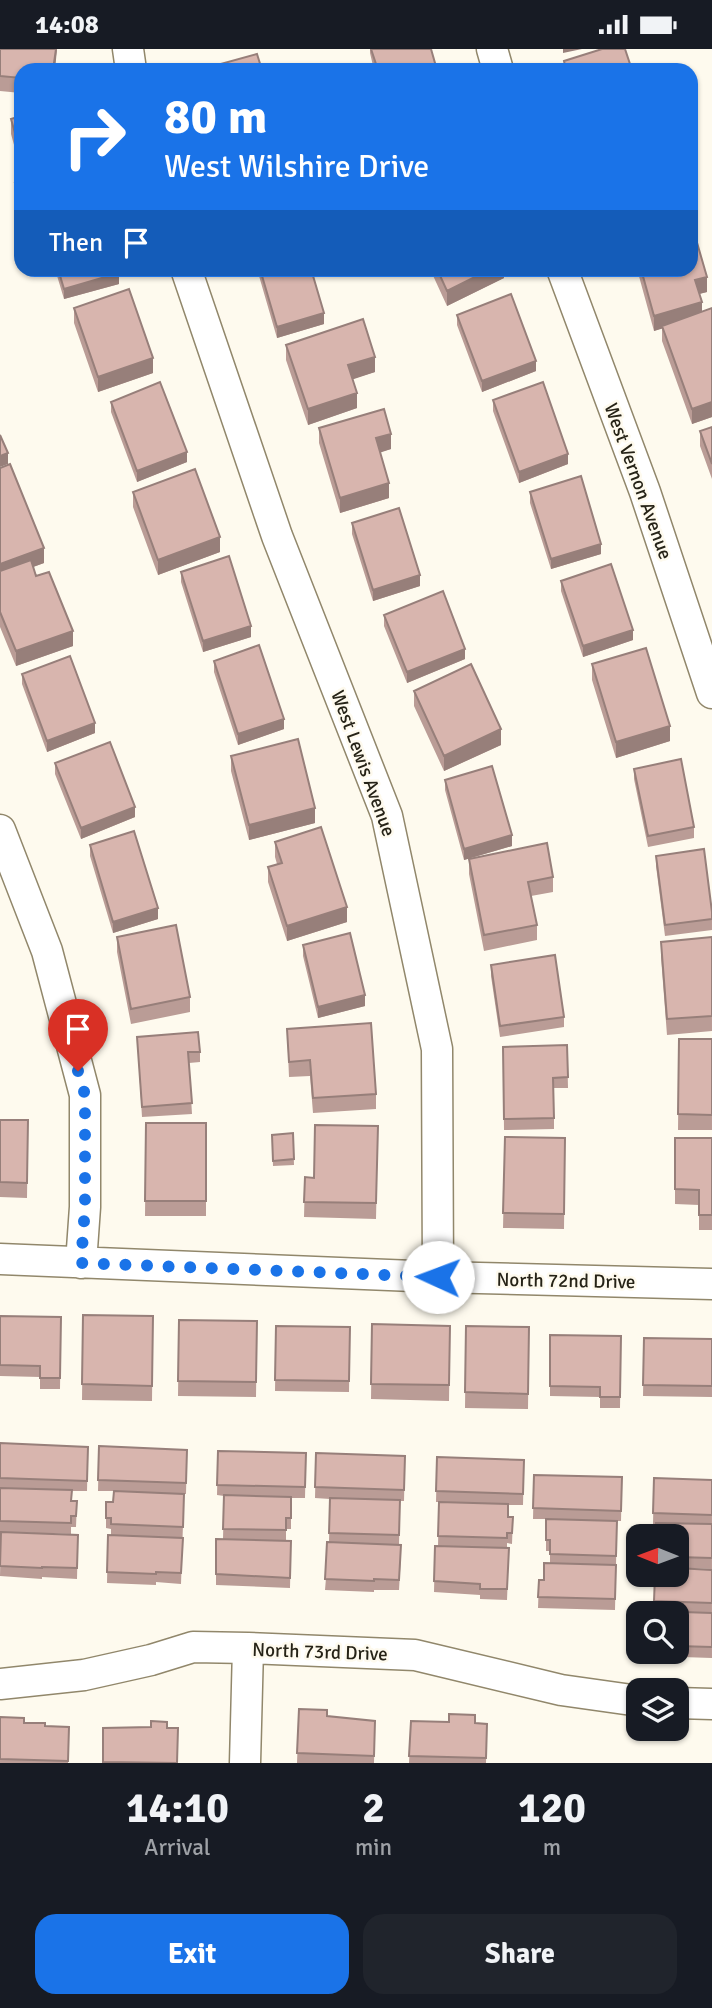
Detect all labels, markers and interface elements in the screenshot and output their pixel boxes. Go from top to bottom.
text: 14:08 [35,9,99,41]
text: 80 m [164,87,267,147]
icon: right [49,91,140,182]
text: West Wilshire Drive [164,147,429,186]
icon: arrive [117,224,155,262]
text: Then [49,227,103,259]
street label: West Vernon Avenue [599,400,678,563]
street label: West Lewis Avenue [325,687,401,840]
pin [48,999,108,1071]
icon: arrive [59,1010,97,1048]
position arrow [401,1240,475,1314]
street label: North 72nd Drive [496,1268,636,1294]
north arrow [626,1524,690,1587]
map controls [626,1524,689,1741]
button: search [626,1601,689,1664]
street label: North 73rd Drive [252,1638,388,1666]
button: layers [626,1678,689,1741]
text: 14:10 [126,1783,229,1834]
text: 2 [362,1783,385,1834]
text: 120 [518,1783,586,1834]
text: Arrival [144,1833,211,1862]
text: min [355,1833,392,1862]
text: m [543,1833,561,1862]
button: Exit [35,1914,349,1994]
button: Share [363,1914,677,1994]

